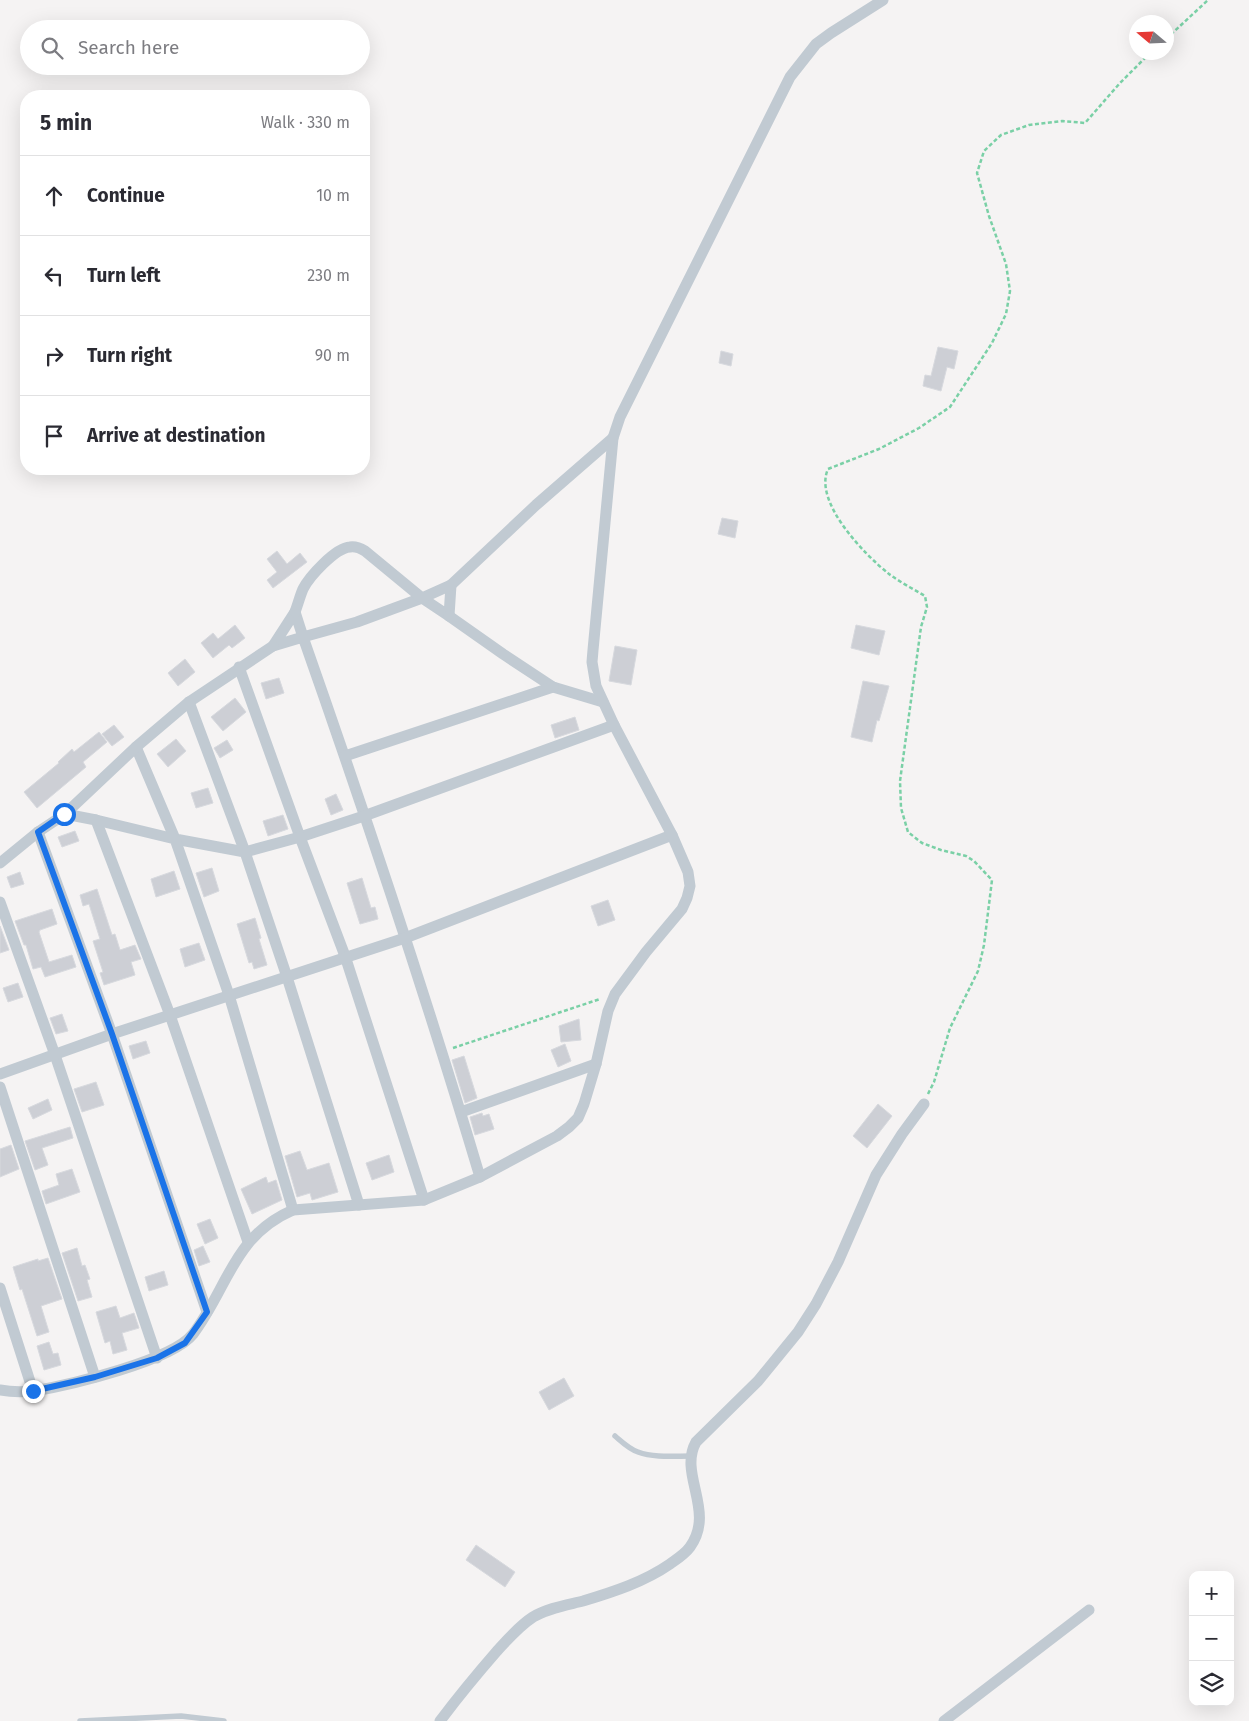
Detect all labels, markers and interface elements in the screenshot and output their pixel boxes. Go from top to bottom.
north arrow [1129,15,1174,60]
search box [20,20,370,75]
icon: search [38,34,66,62]
text: Search here [78,36,179,59]
text: 5 min [40,110,92,136]
text: Walk · 330 m [261,113,350,132]
icon: ahead [40,182,68,210]
text: Continue [87,184,165,207]
text: 10 m [316,186,350,205]
icon: left [40,262,68,290]
text: Turn left [87,264,161,287]
text: 230 m [307,266,350,285]
icon: right [40,342,68,370]
text: Turn right [87,344,172,367]
text: 90 m [315,346,350,365]
icon: arrive [40,422,68,450]
text: Arrive at destination [87,424,266,447]
route start [53,803,76,826]
route end [22,1380,45,1403]
map controls [1189,1571,1234,1706]
button: + [1189,1571,1234,1616]
button: − [1189,1616,1234,1661]
button: layers [1189,1661,1234,1706]

